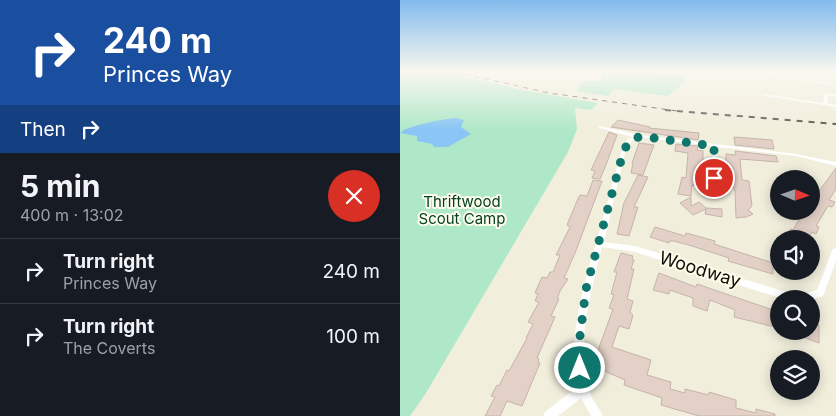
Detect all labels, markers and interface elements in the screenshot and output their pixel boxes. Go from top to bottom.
text: 240 m [103,19,212,61]
icon: right [20,20,85,85]
text: Princes Way [103,61,232,87]
icon: right [76,115,104,143]
text: Then [20,118,66,141]
pin [693,157,735,199]
icon: arrive [700,164,728,192]
text: 5 min [20,168,100,204]
button: close [328,170,380,222]
north arrow [770,170,820,220]
map controls [770,170,820,400]
park label: Thriftwood Scout Camp [419,192,505,228]
text: 400 m · 13:02 [20,205,124,225]
button: sound [770,230,820,280]
street label: Woodway [657,247,743,291]
text: Turn right [63,250,154,273]
icon: right [20,257,48,285]
text: 240 m [322,260,380,283]
text: Princes Way [63,273,157,293]
button: search [770,290,820,340]
text: Turn right [63,315,154,338]
icon: right [20,322,48,350]
text: 100 m [326,325,380,348]
text: The Coverts [63,338,155,358]
position arrow [553,341,605,393]
button: layers [770,350,820,400]

